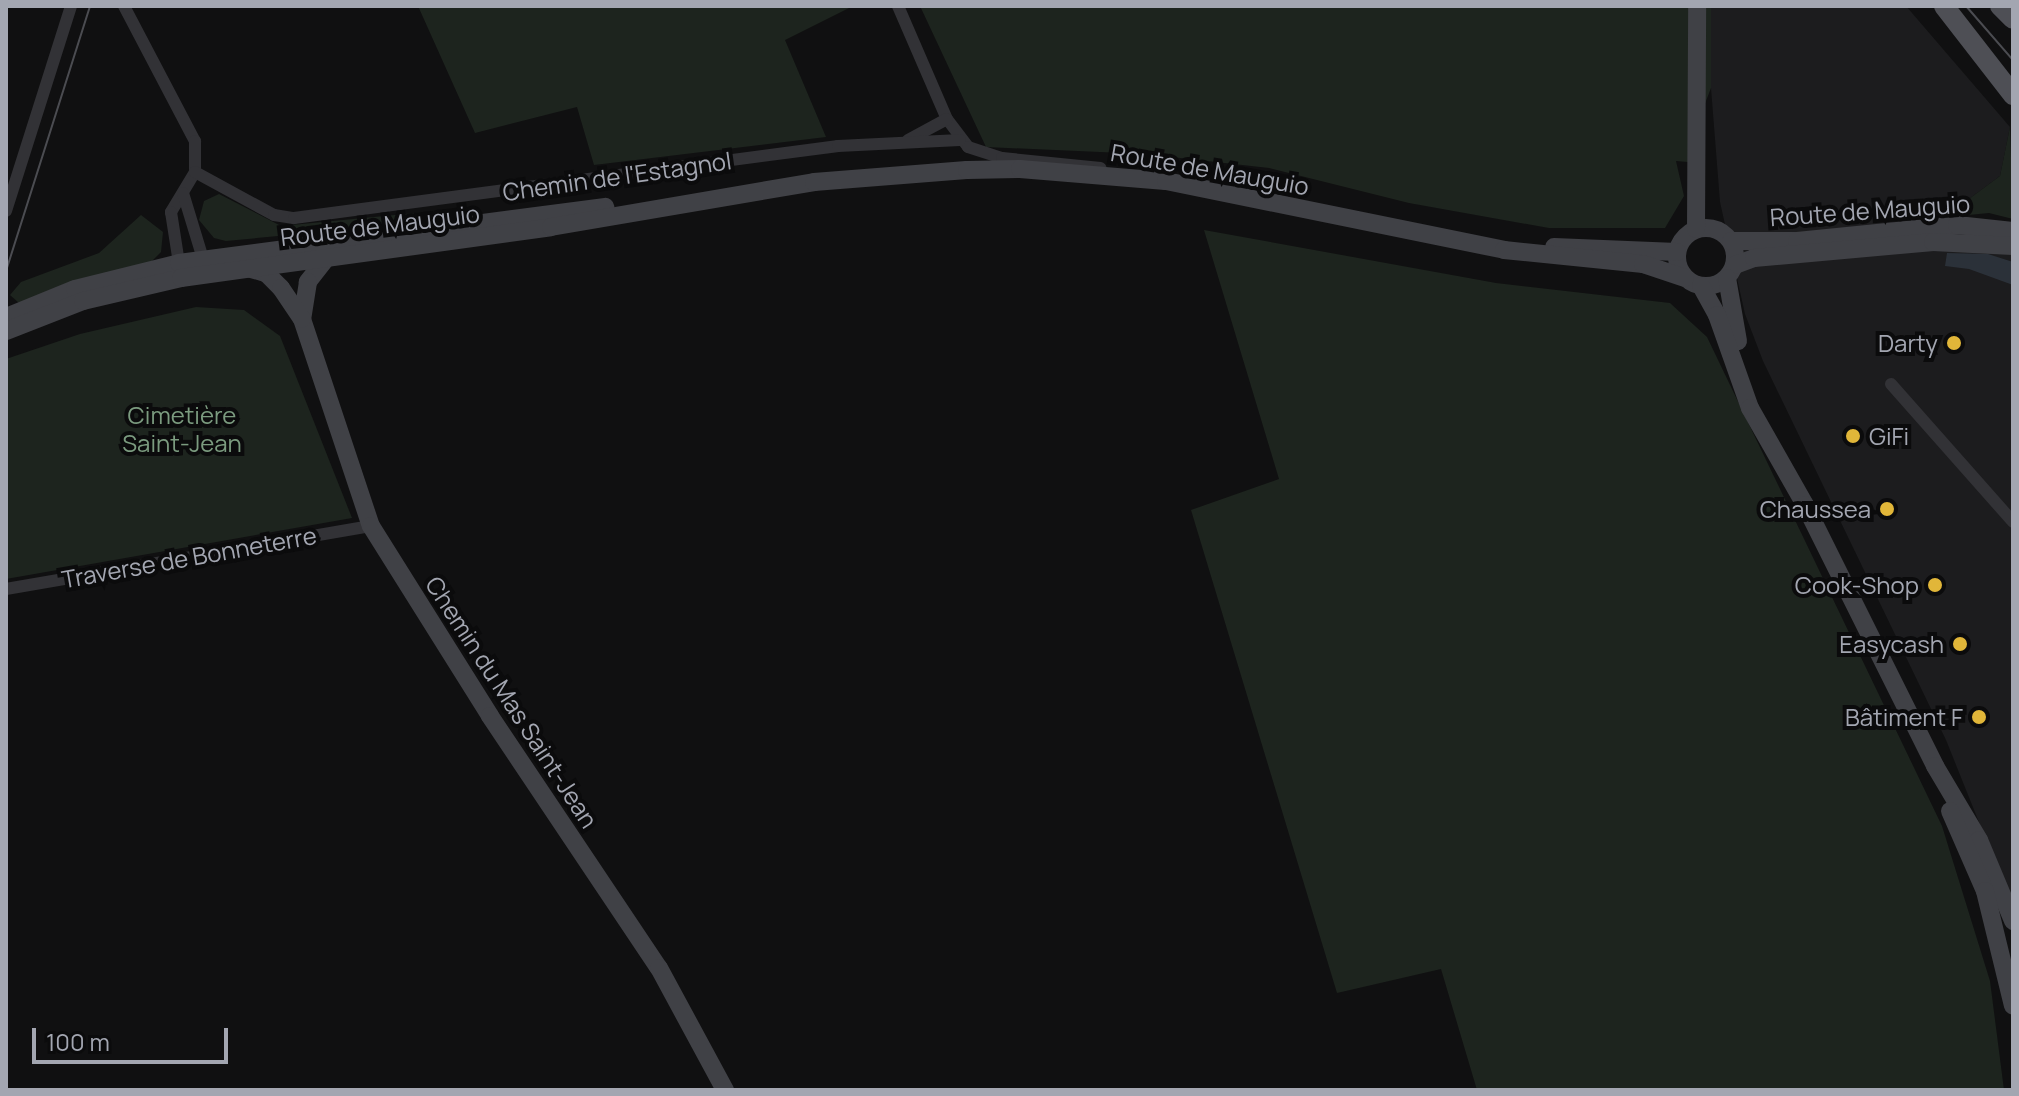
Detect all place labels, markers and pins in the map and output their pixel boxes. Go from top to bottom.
place label: Darty [1878,329,1938,357]
marker: Darty [1945,334,1963,352]
place label: GiFi [1869,422,1909,450]
marker: GiFi [1844,427,1862,445]
place label: Chaussea [1760,495,1871,523]
marker: Chaussea [1878,500,1896,518]
place label: Cook-Shop [1795,571,1919,599]
marker: Cook-Shop [1926,576,1944,594]
place label: Easycash [1839,630,1944,658]
marker: Easycash [1951,635,1969,653]
place label: Bâtiment F [1845,703,1963,731]
marker: Bâtiment F [1970,708,1988,726]

